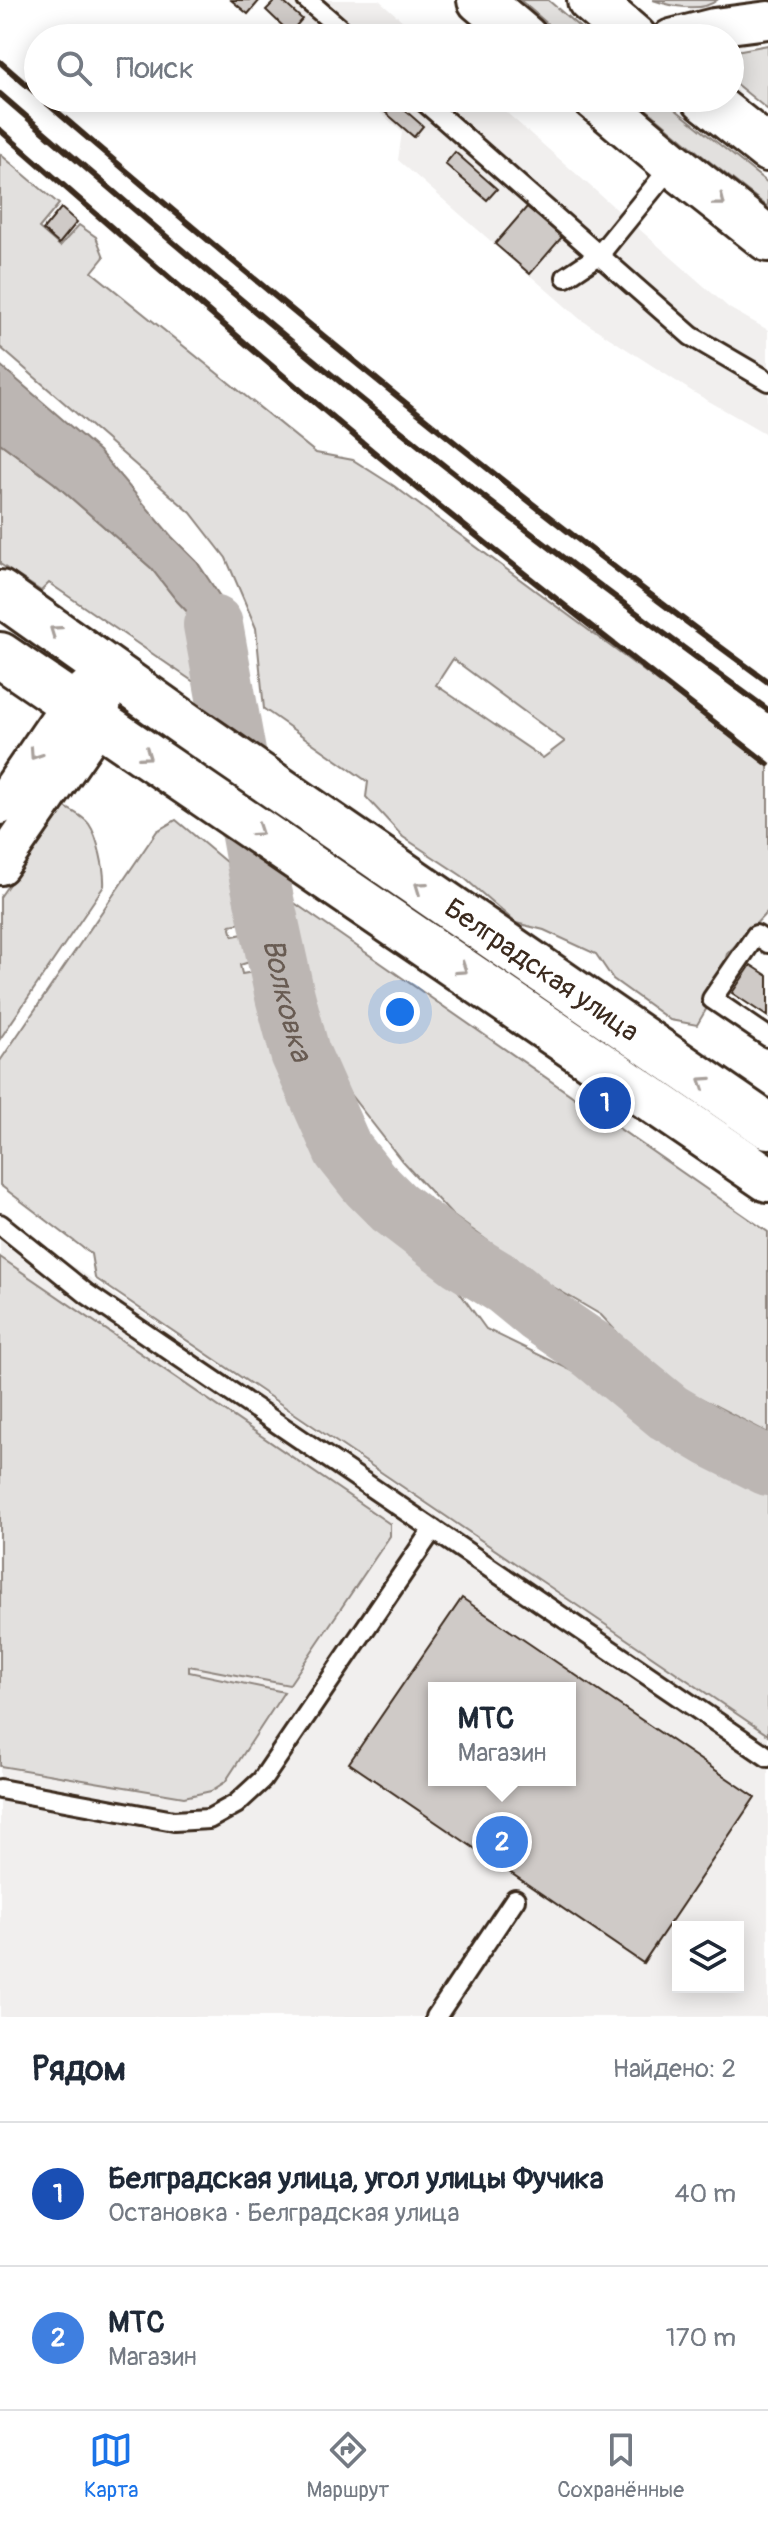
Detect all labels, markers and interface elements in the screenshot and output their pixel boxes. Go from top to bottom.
search box [24,24,744,112]
icon: search [52,46,96,90]
text: Поиск [116,50,194,87]
one-way arrow [711,192,726,206]
one-way arrow [49,626,63,641]
one-way arrow [30,745,45,759]
one-way arrow [138,745,152,760]
one-way arrow [249,821,263,836]
one-way arrow [415,882,429,897]
street label: Белградская улица [438,891,646,1049]
water label: Волковка [254,935,321,1069]
one-way arrow [454,959,468,974]
your location [380,992,420,1032]
pin: 1 [579,1073,631,1133]
one-way arrow [698,1077,712,1092]
popup [428,1682,576,1786]
text: МТС [458,1700,514,1737]
text: Магазин [458,1737,546,1769]
pin: 2 [476,1812,528,1872]
map controls [672,1921,744,1993]
button: layers [672,1921,744,1993]
text: Рядом [32,2048,126,2091]
text: Найдено: 2 [612,2053,736,2085]
text: Белградская улица, угол улицы Фучика [108,2160,604,2197]
text: 1 [53,2178,63,2210]
text: 40 m [674,2178,736,2210]
text: Остановка · Белградская улица [108,2197,459,2229]
text: МТС [108,2304,165,2341]
text: 2 [51,2322,65,2354]
text: 170 m [666,2322,736,2354]
text: Магазин [108,2341,197,2373]
tab: Карта [84,2428,139,2504]
tab: Маршрут [306,2428,389,2504]
tab: Сохранённые [557,2428,684,2504]

